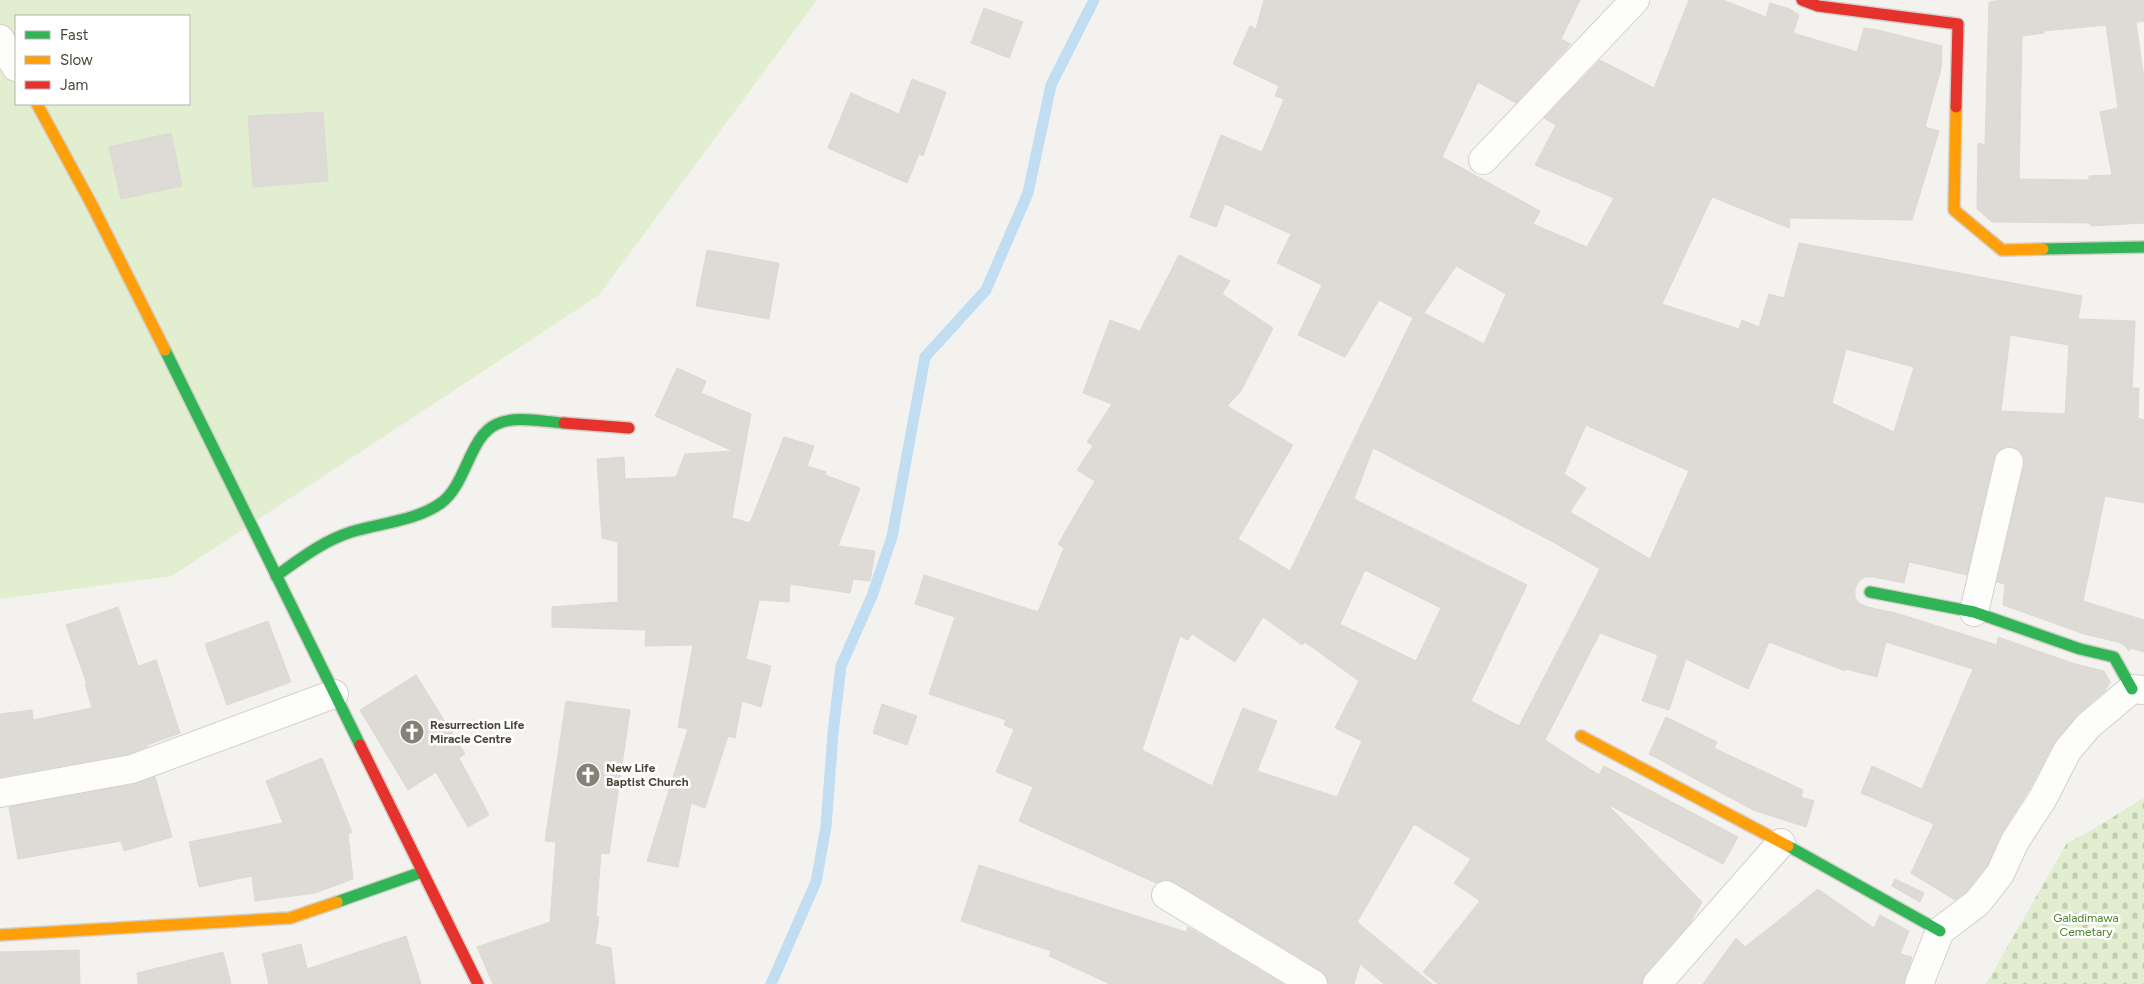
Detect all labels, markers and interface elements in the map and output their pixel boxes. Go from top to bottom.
legend [15,15,190,105]
text: Fast [60,26,89,44]
text: Slow [60,51,93,69]
text: Jam [60,76,88,94]
place label: Resurrection Life Miracle Centre [430,718,525,746]
church icon: Resurrection Life Miracle Centre [399,719,425,745]
place label: New Life Baptist Church [606,761,689,789]
church icon: New Life Baptist Church [575,762,601,788]
park label: Galadimawa Cemetary [2053,911,2119,939]

